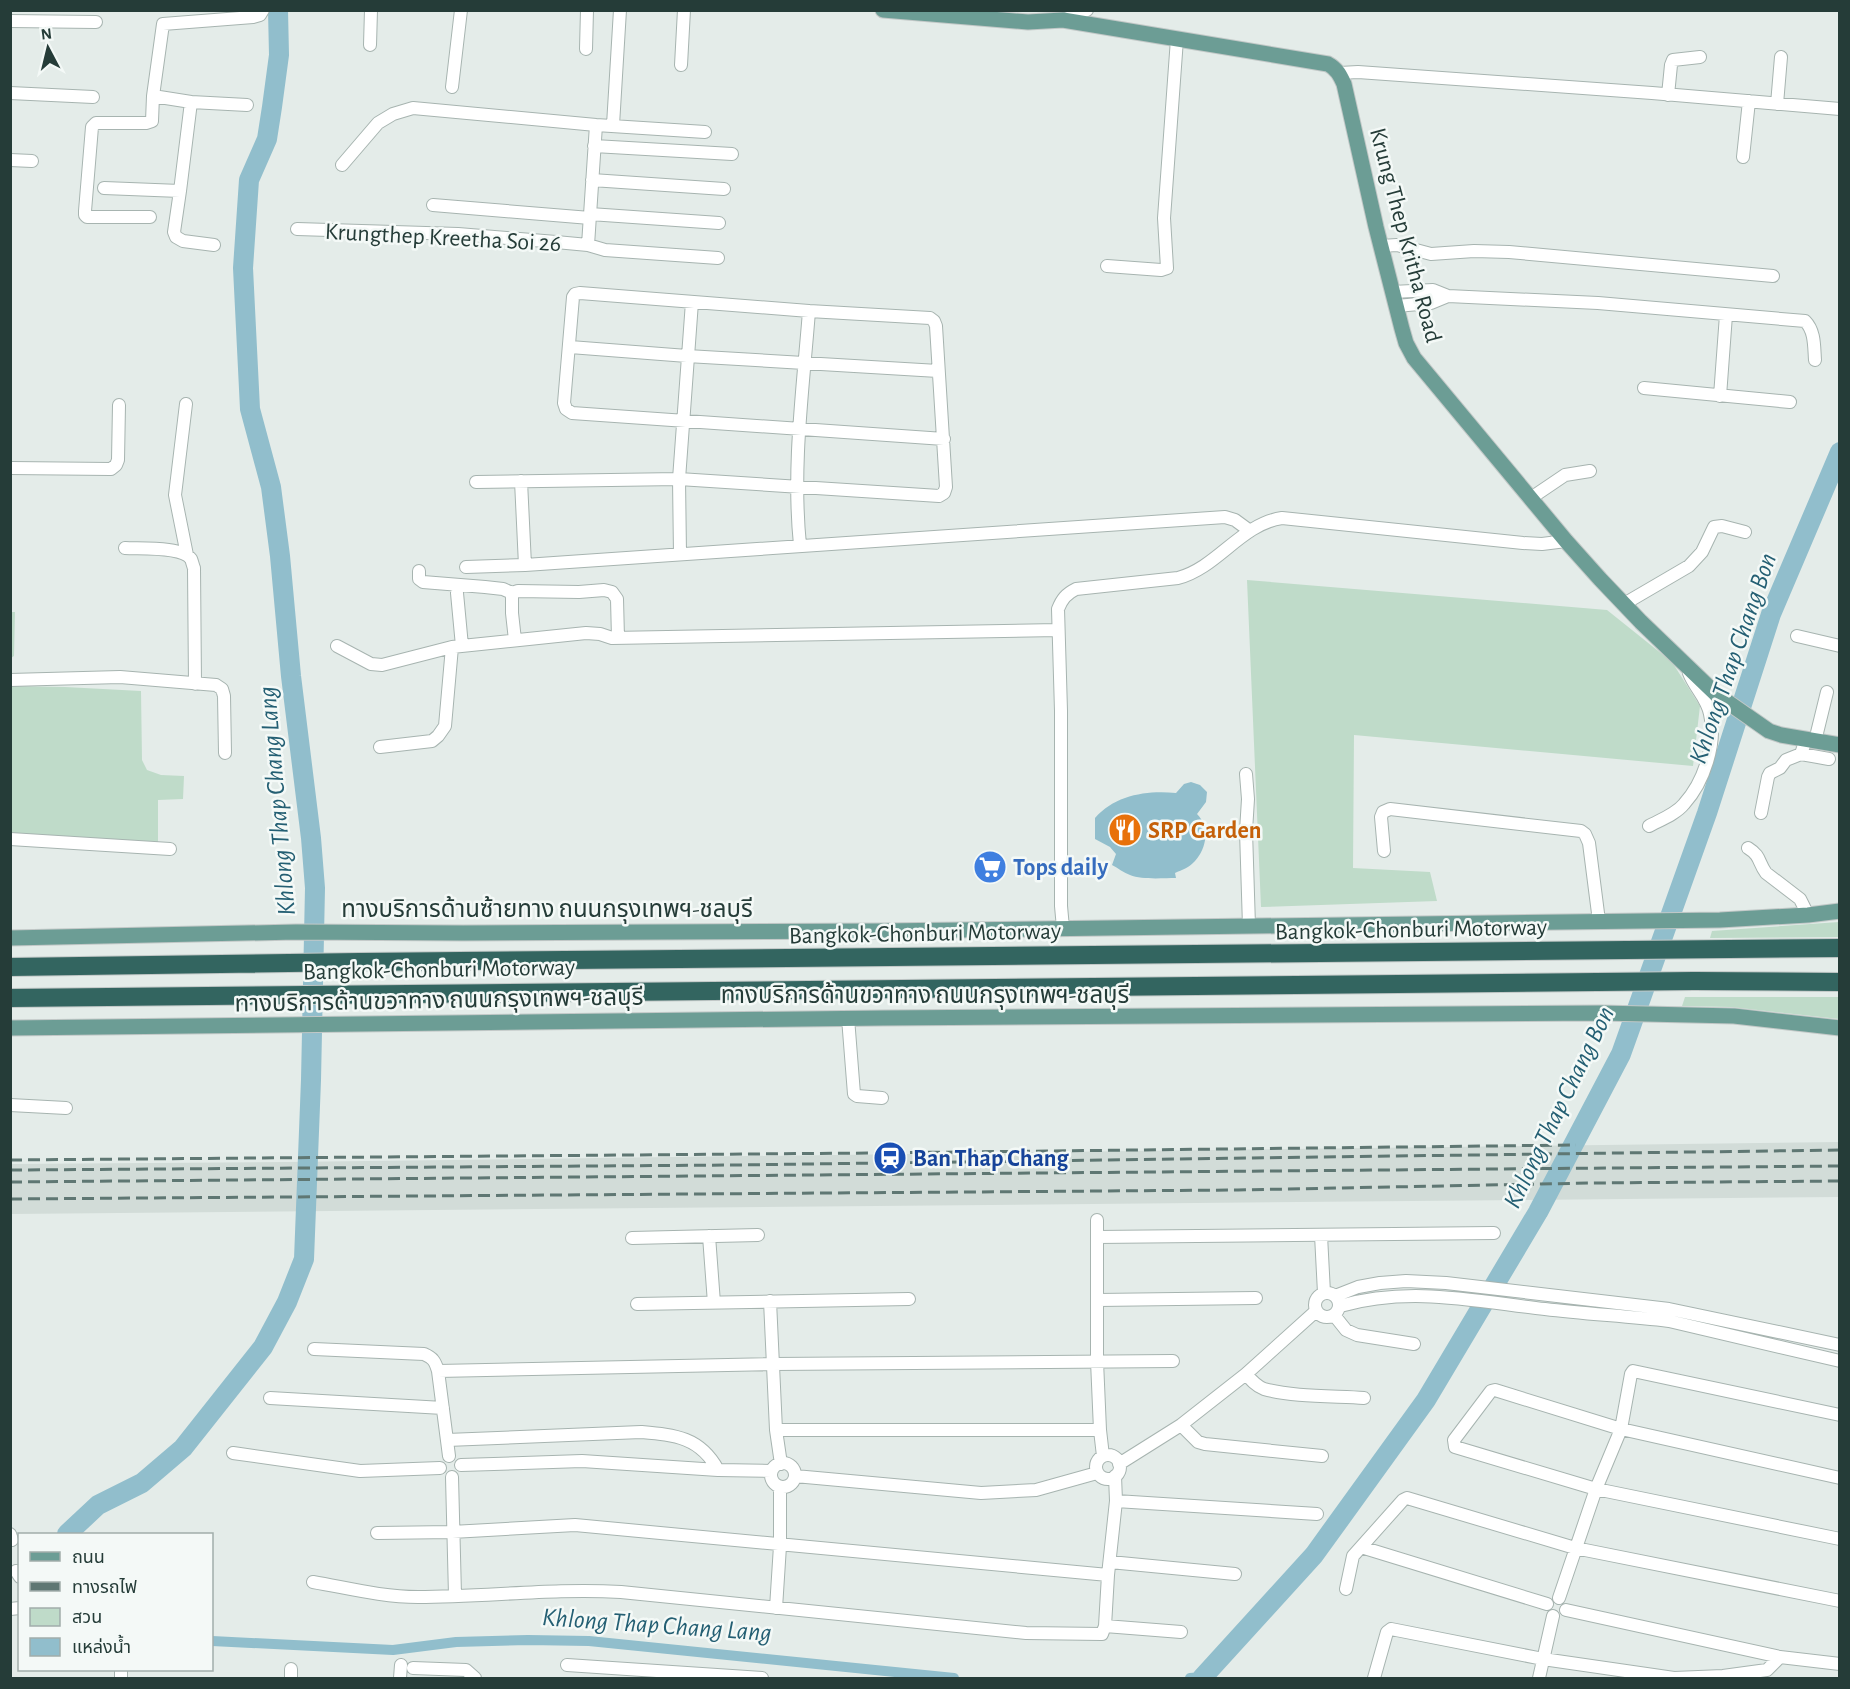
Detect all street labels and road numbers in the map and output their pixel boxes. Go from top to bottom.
street label: Krung Thep Kritha Road [1365,125,1445,345]
street label: Krungthep Kreetha Soi 26 [324,220,562,256]
street label: ทางบริการด้านซ้ายทาง ถนนกรุงเทพฯ-ชลบุรี [341,896,753,924]
street label: Bangkok-Chonburi Motorway [1275,916,1547,944]
street label: Bangkok-Chonburi Motorway [789,920,1061,948]
street label: Bangkok-Chonburi Motorway [303,956,575,984]
street label: ทางบริการด้านขวาทาง ถนนกรุงเทพฯ-ชลบุรี [721,982,1129,1010]
street label: ทางบริการด้านขวาทาง ถนนกรุงเทพฯ-ชลบุรี [234,983,644,1019]

